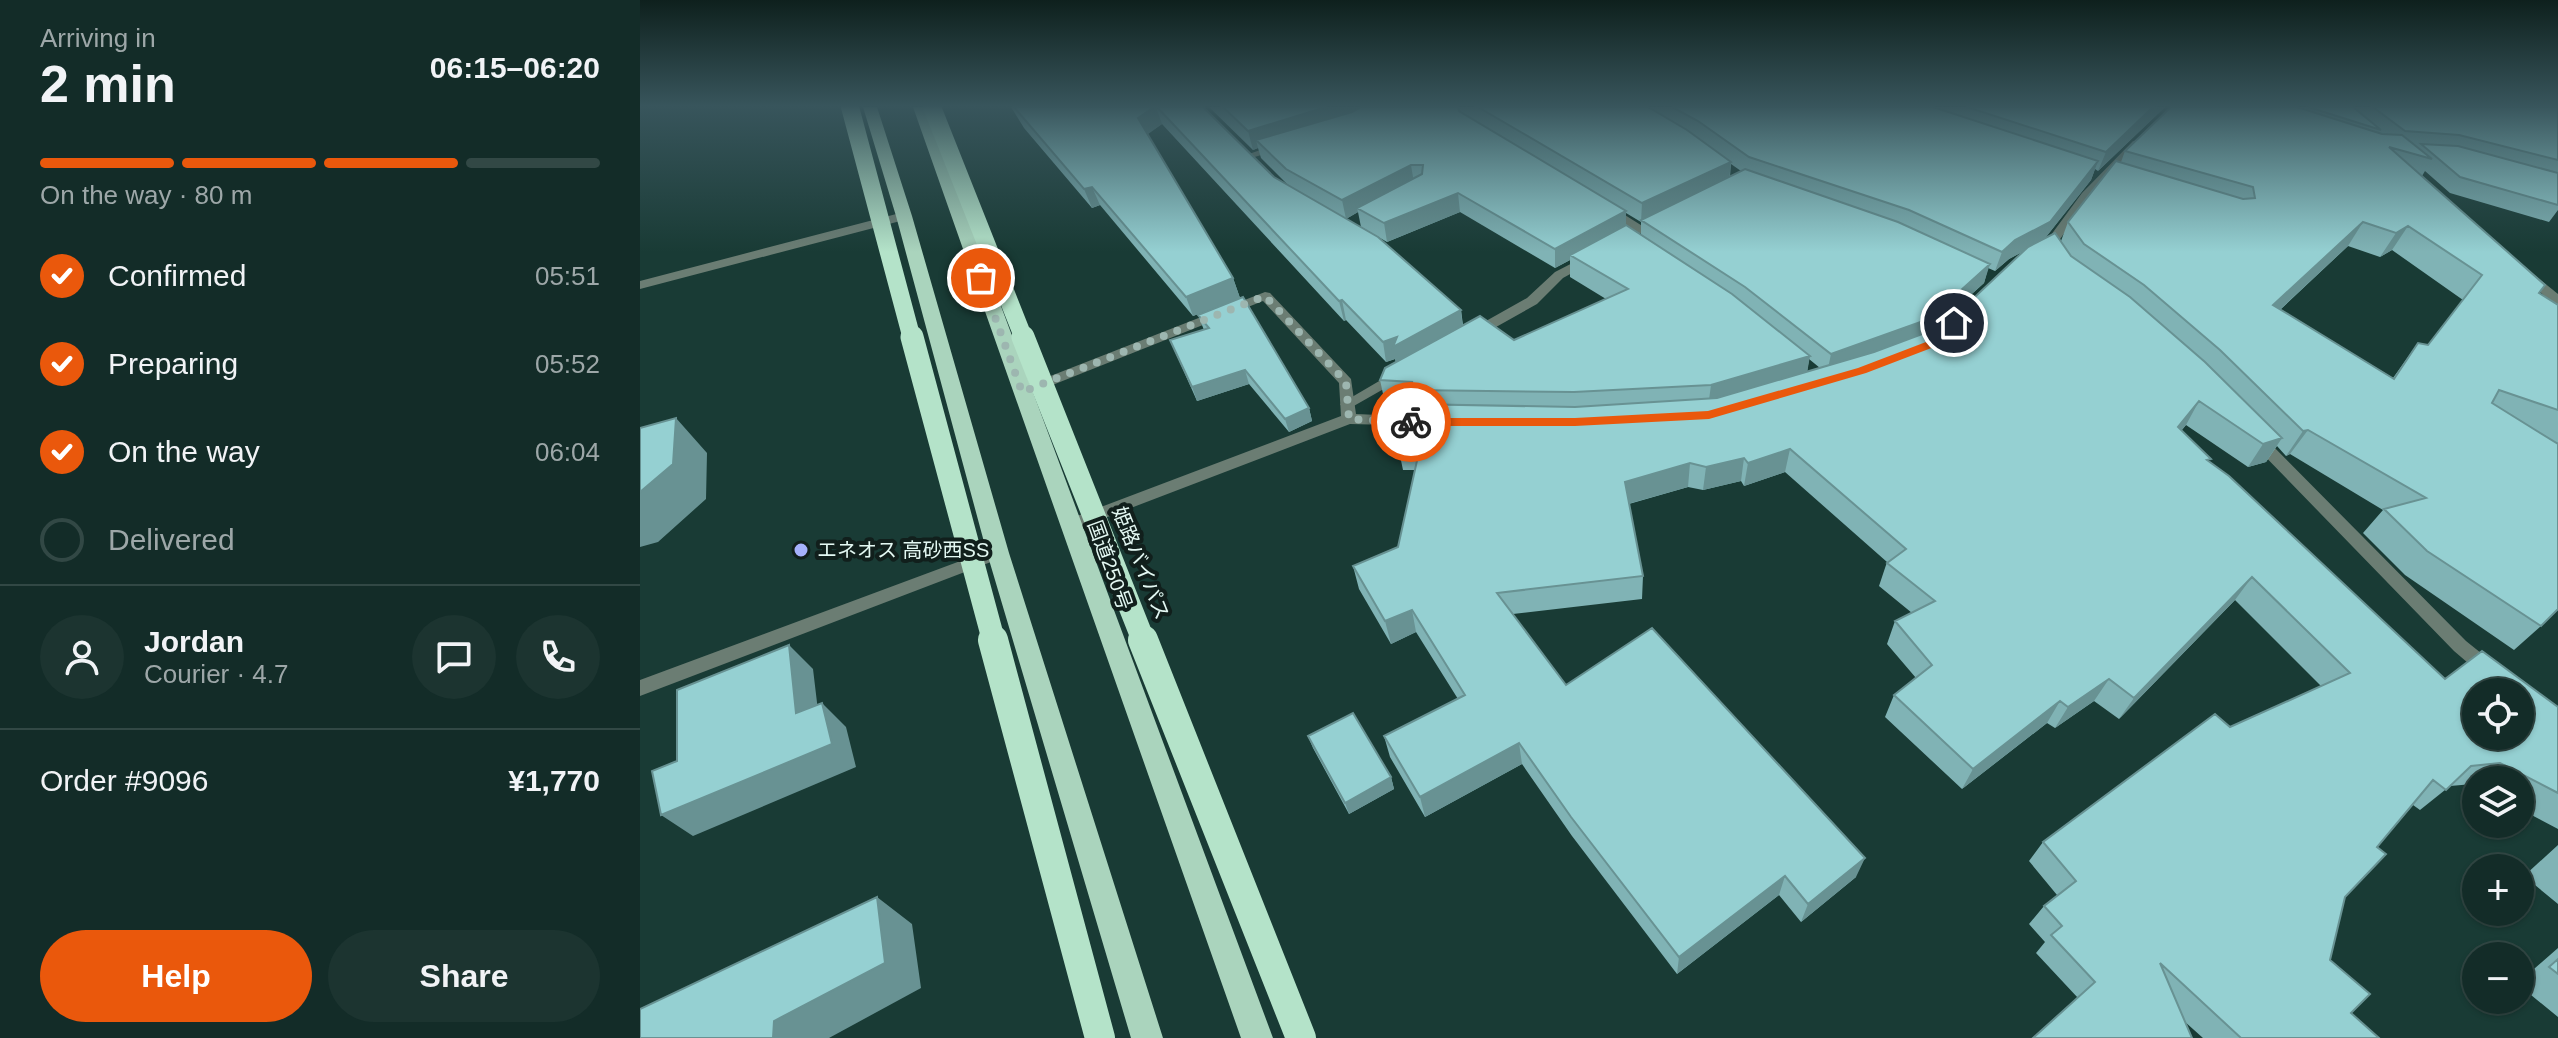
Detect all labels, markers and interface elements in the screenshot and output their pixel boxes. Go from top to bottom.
text: Arriving in [40,23,156,53]
text: 06:15–06:20 [430,51,600,84]
text: 2 min [40,55,176,113]
text: On the way · 80 m [40,180,252,210]
pin [947,244,1015,312]
icon: check [40,254,84,298]
icon: bag [959,256,1003,300]
text: Confirmed [108,259,246,292]
text: 05:51 [535,261,600,291]
pin [1920,289,1988,357]
icon: home [1932,301,1976,345]
icon: check [40,342,84,386]
text: Preparing [108,347,238,380]
text: 05:52 [535,349,600,379]
courier [1371,382,1451,462]
icon: bike [1389,400,1433,444]
icon: check [40,430,84,474]
text: On the way [108,435,260,468]
text: 06:04 [535,437,600,467]
street label: 姫路バイパス [1108,503,1174,623]
street label: 国道250号 [1084,517,1136,613]
text: Delivered [108,523,235,556]
place label: エネオス 高砂西SS [817,539,989,561]
marker: エネオス 高砂西SS [792,541,810,559]
button: person [40,615,124,699]
button: chat [412,615,496,699]
button: phone [516,615,600,699]
text: Jordan [144,625,244,658]
text: Courier · 4.7 [144,659,289,689]
map controls [2462,678,2534,1014]
button: locate [2462,678,2534,750]
text: Order #9096 [40,764,208,797]
text: ¥1,770 [508,764,600,797]
button: layers [2462,766,2534,838]
button: + [2462,854,2534,926]
button: Help [40,930,312,1022]
button: Share [328,930,600,1022]
button: − [2462,942,2534,1014]

